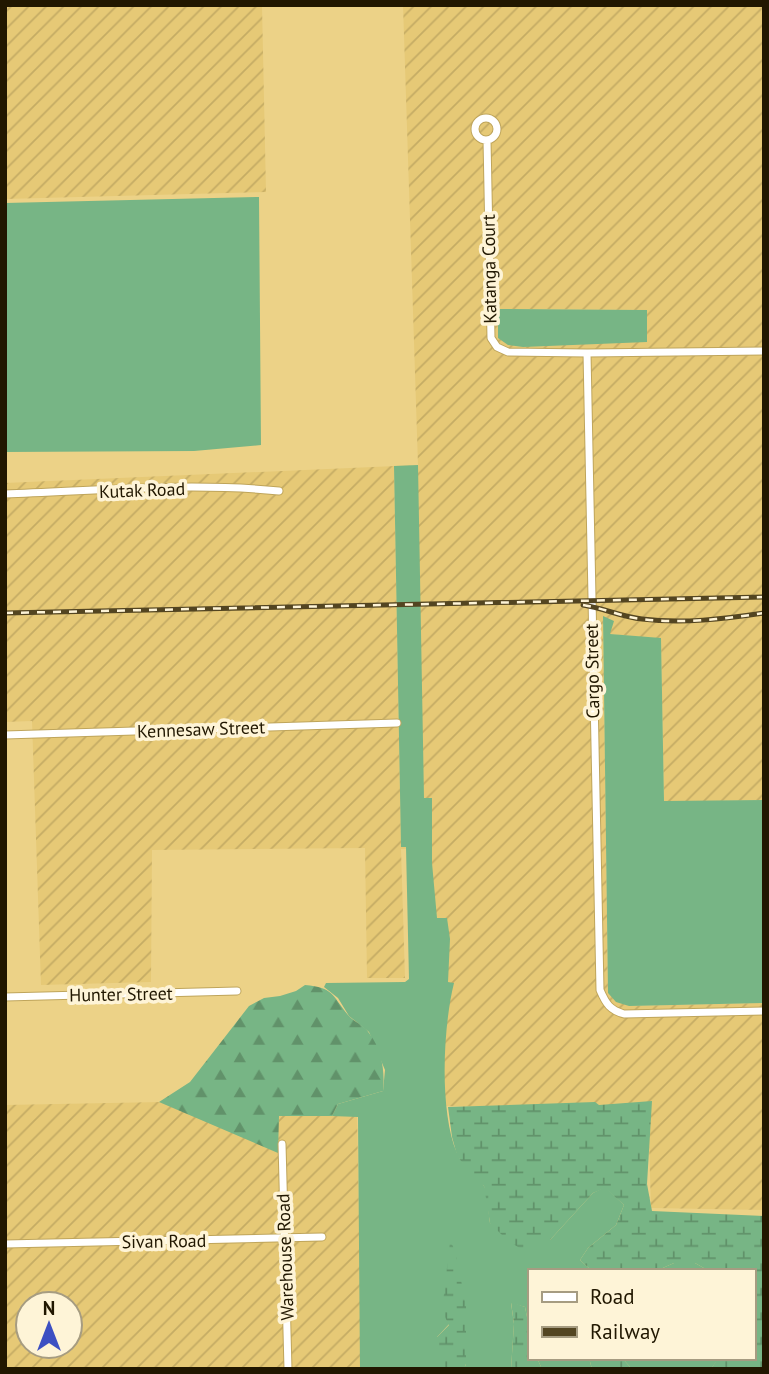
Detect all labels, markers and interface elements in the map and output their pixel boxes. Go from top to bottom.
street label: Katanga Court [477,214,501,324]
street label: Kutak Road [99,477,185,503]
street label: Cargo Street [580,623,604,719]
street label: Kennesaw Street [137,715,265,743]
street label: Hunter Street [69,982,173,1006]
street label: Warehouse Road [271,1193,299,1321]
street label: Sivan Road [121,1229,207,1253]
legend [528,1269,755,1360]
text: Road [590,1283,634,1310]
north arrow [14,1290,84,1360]
text: N [43,1296,55,1320]
text: Railway [590,1318,660,1345]

